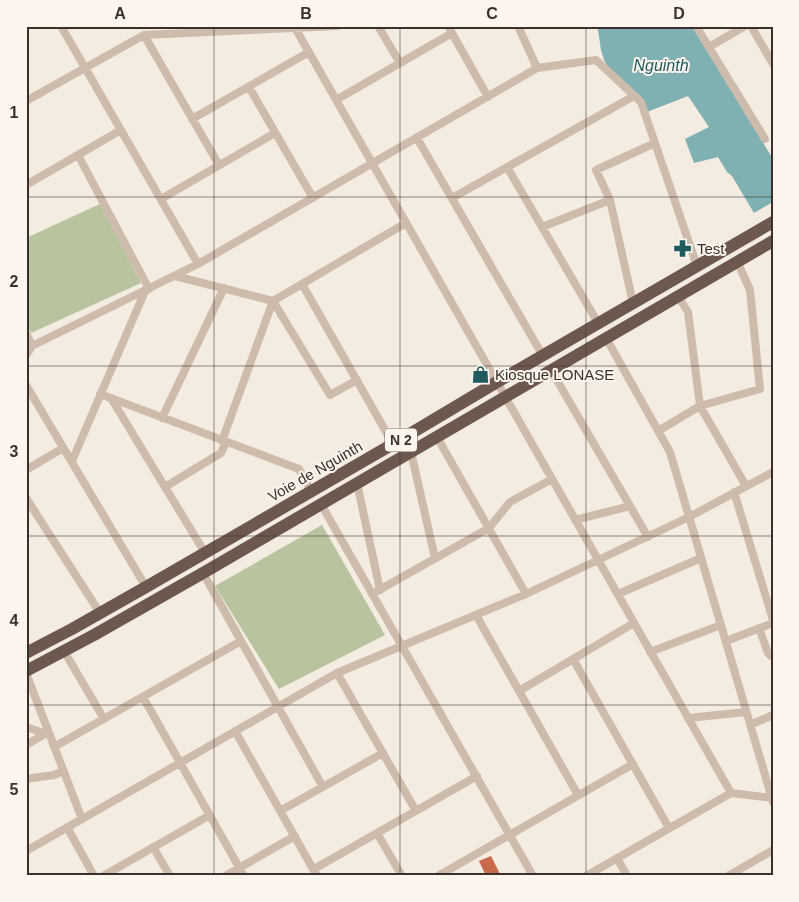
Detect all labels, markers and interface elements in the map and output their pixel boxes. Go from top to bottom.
text: A [114,5,126,22]
text: B [300,5,312,22]
text: C [486,5,498,22]
text: D [673,5,685,22]
water label: Nguinth [633,57,689,74]
text: 1 [10,104,19,121]
pharmacy icon: Test [673,238,693,258]
place label: Test [697,240,725,257]
text: 2 [10,273,19,290]
shop icon: Kiosque LONASE [471,364,491,384]
place label: Kiosque LONASE [495,366,614,383]
road number: N 2 [385,428,417,452]
street label: Voie de Nguinth [265,437,365,505]
text: 3 [10,443,19,460]
text: 4 [10,612,19,629]
text: 5 [10,781,19,798]

